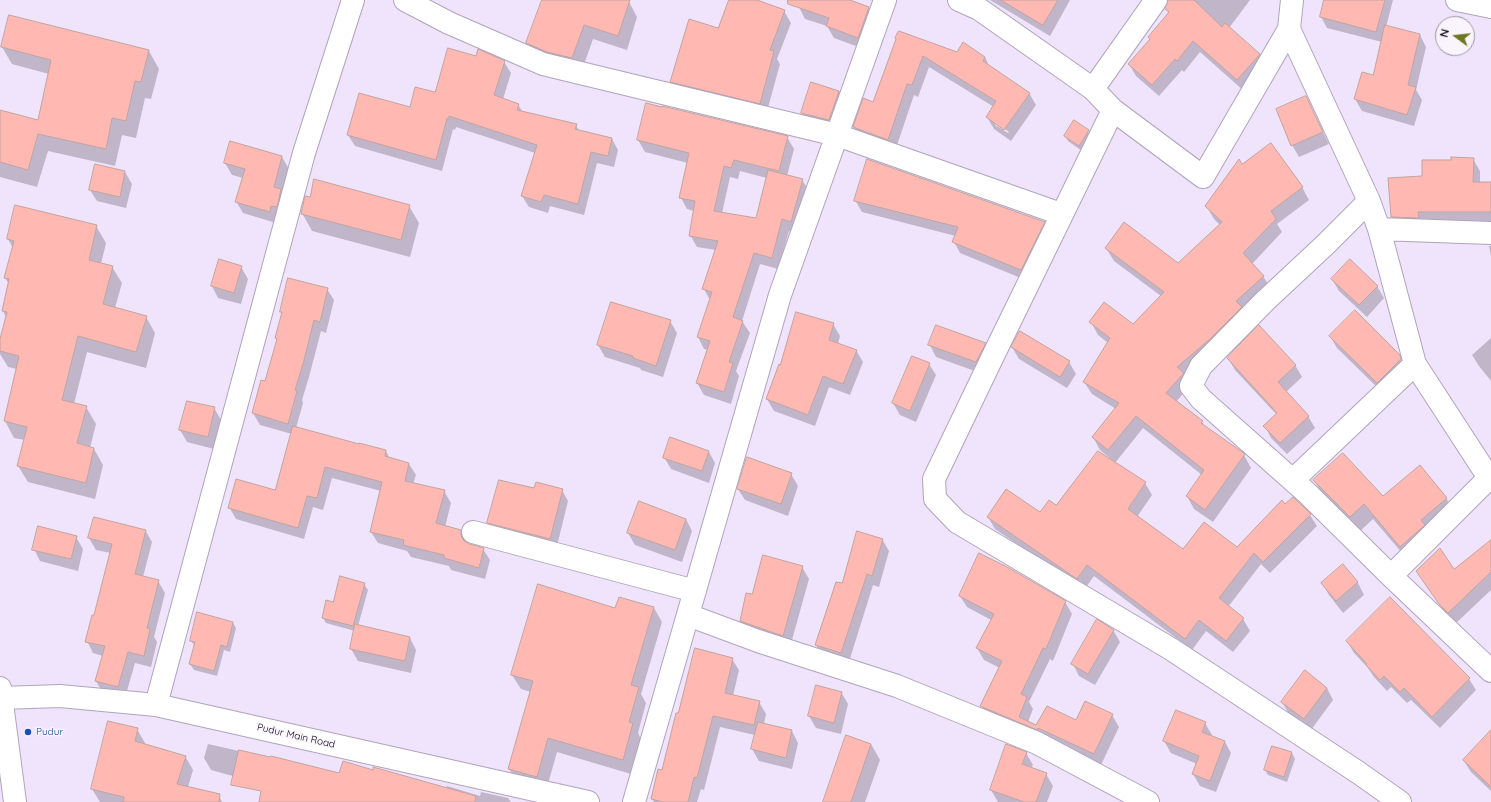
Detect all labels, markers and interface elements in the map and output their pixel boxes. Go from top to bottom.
north arrow [1435,16,1475,56]
text: N [1437,27,1452,39]
street label: Pudur Main Road [256,721,336,751]
place label: Pudur [36,726,63,738]
marker: Pudur [23,727,33,737]

